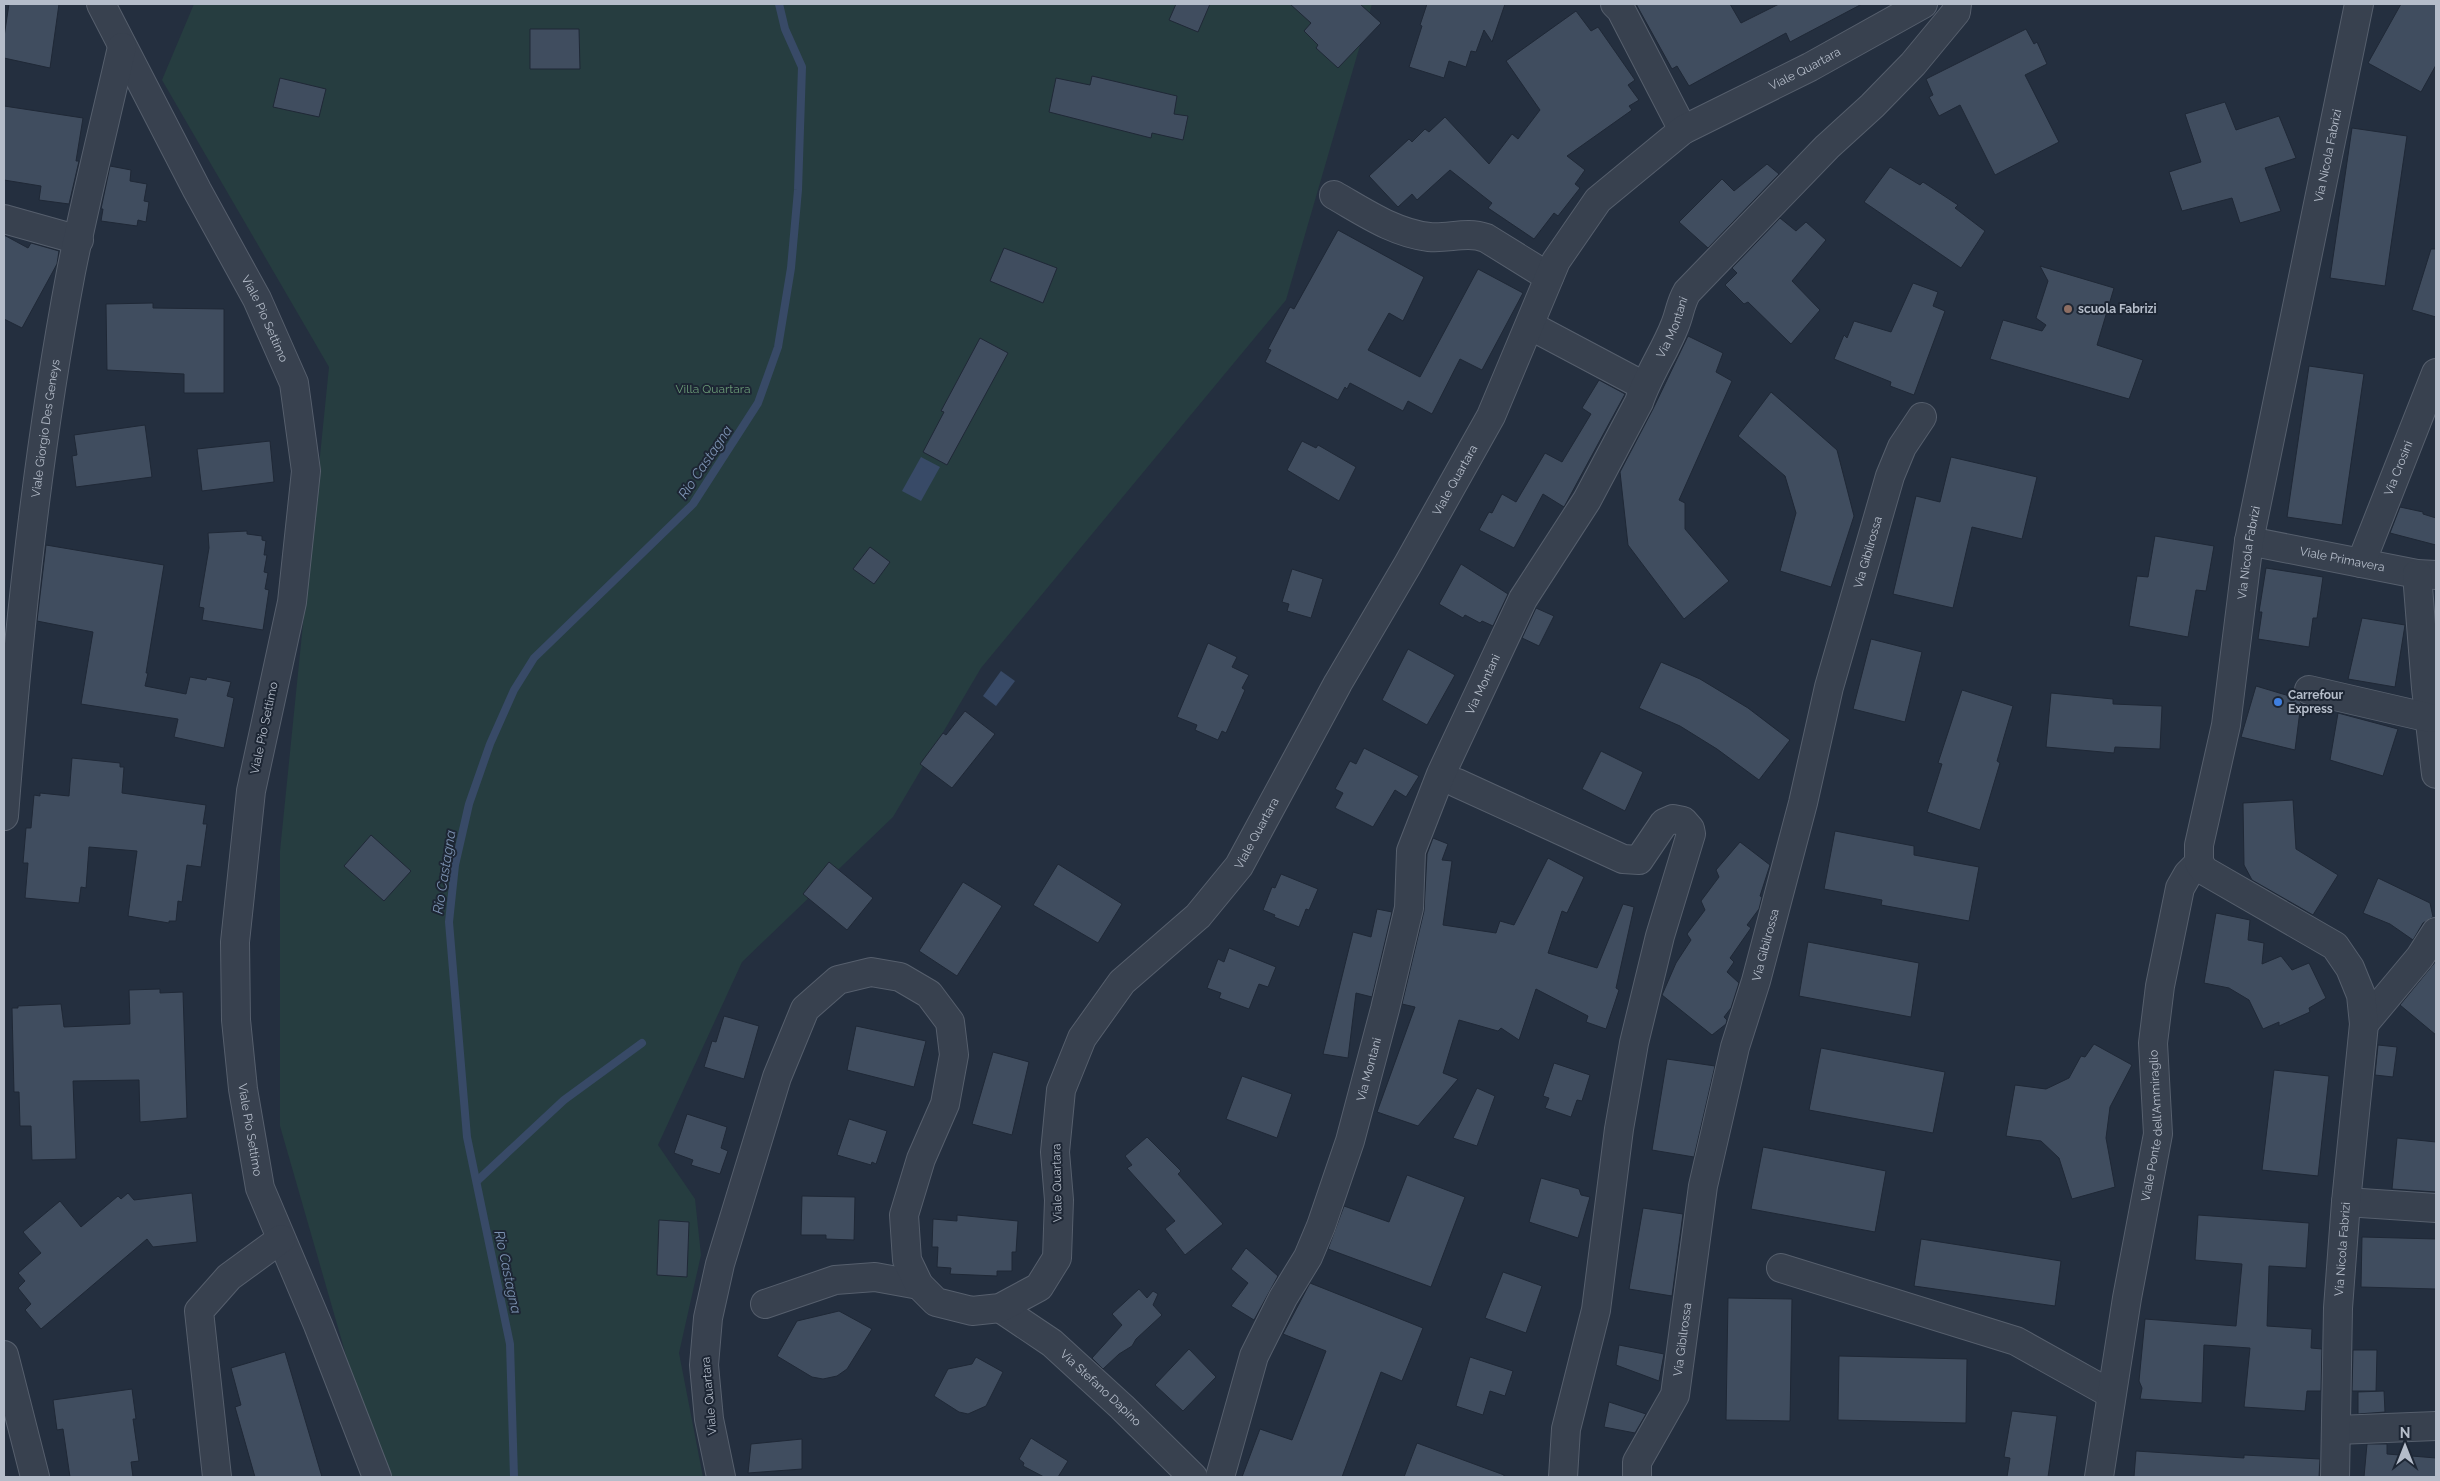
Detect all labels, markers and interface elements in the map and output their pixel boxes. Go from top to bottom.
street label: Viale Quartara [1767,44,1843,93]
street label: Via Nicola Fabrizi [2312,108,2344,203]
street label: Viale Pio Settimo [238,273,291,364]
street label: Via Montani [1654,294,1691,360]
place label: scuola Fabrizi [2078,302,2157,316]
marker: scuola Fabrizi [2062,303,2074,315]
street label: Viale Giorgio Des Geneys [29,358,63,498]
park label: Villa Quartara [675,382,751,396]
water label: Rio Castagna [675,422,735,502]
street label: Via Crosini [2381,439,2416,498]
street label: Viale Quartara [1430,442,1480,518]
street label: Via Nicola Fabrizi [2235,505,2263,600]
street label: Via Gibilrossa [1851,515,1885,590]
street label: Viale Primavera [2298,544,2386,575]
street label: Via Montani [1463,652,1503,717]
street label: Viale Pio Settimo [247,681,281,775]
place label: Carrefour Express [2288,688,2344,716]
marker: Carrefour Express [2272,696,2284,708]
street label: Viale Quartara [1232,795,1282,871]
water label: Rio Castagna [429,829,459,915]
street label: Via Gibilrossa [1749,907,1782,983]
street label: Via Montani [1354,1036,1384,1103]
street label: Viale Ponte dell'Ammiraglio [2138,1050,2165,1203]
street label: Viale Pio Settimo [235,1083,265,1177]
street label: Viale Quartara [1049,1143,1065,1223]
street label: Via Nicola Fabrizi [2332,1202,2353,1297]
water label: Rio Castagna [491,1229,525,1315]
street label: Via Gibilrossa [1671,1302,1694,1377]
street label: Via Stefano Dapino [1057,1347,1144,1429]
street label: Viale Quartara [699,1356,719,1436]
north arrow [2380,1421,2430,1471]
text: N [2400,1425,2410,1441]

